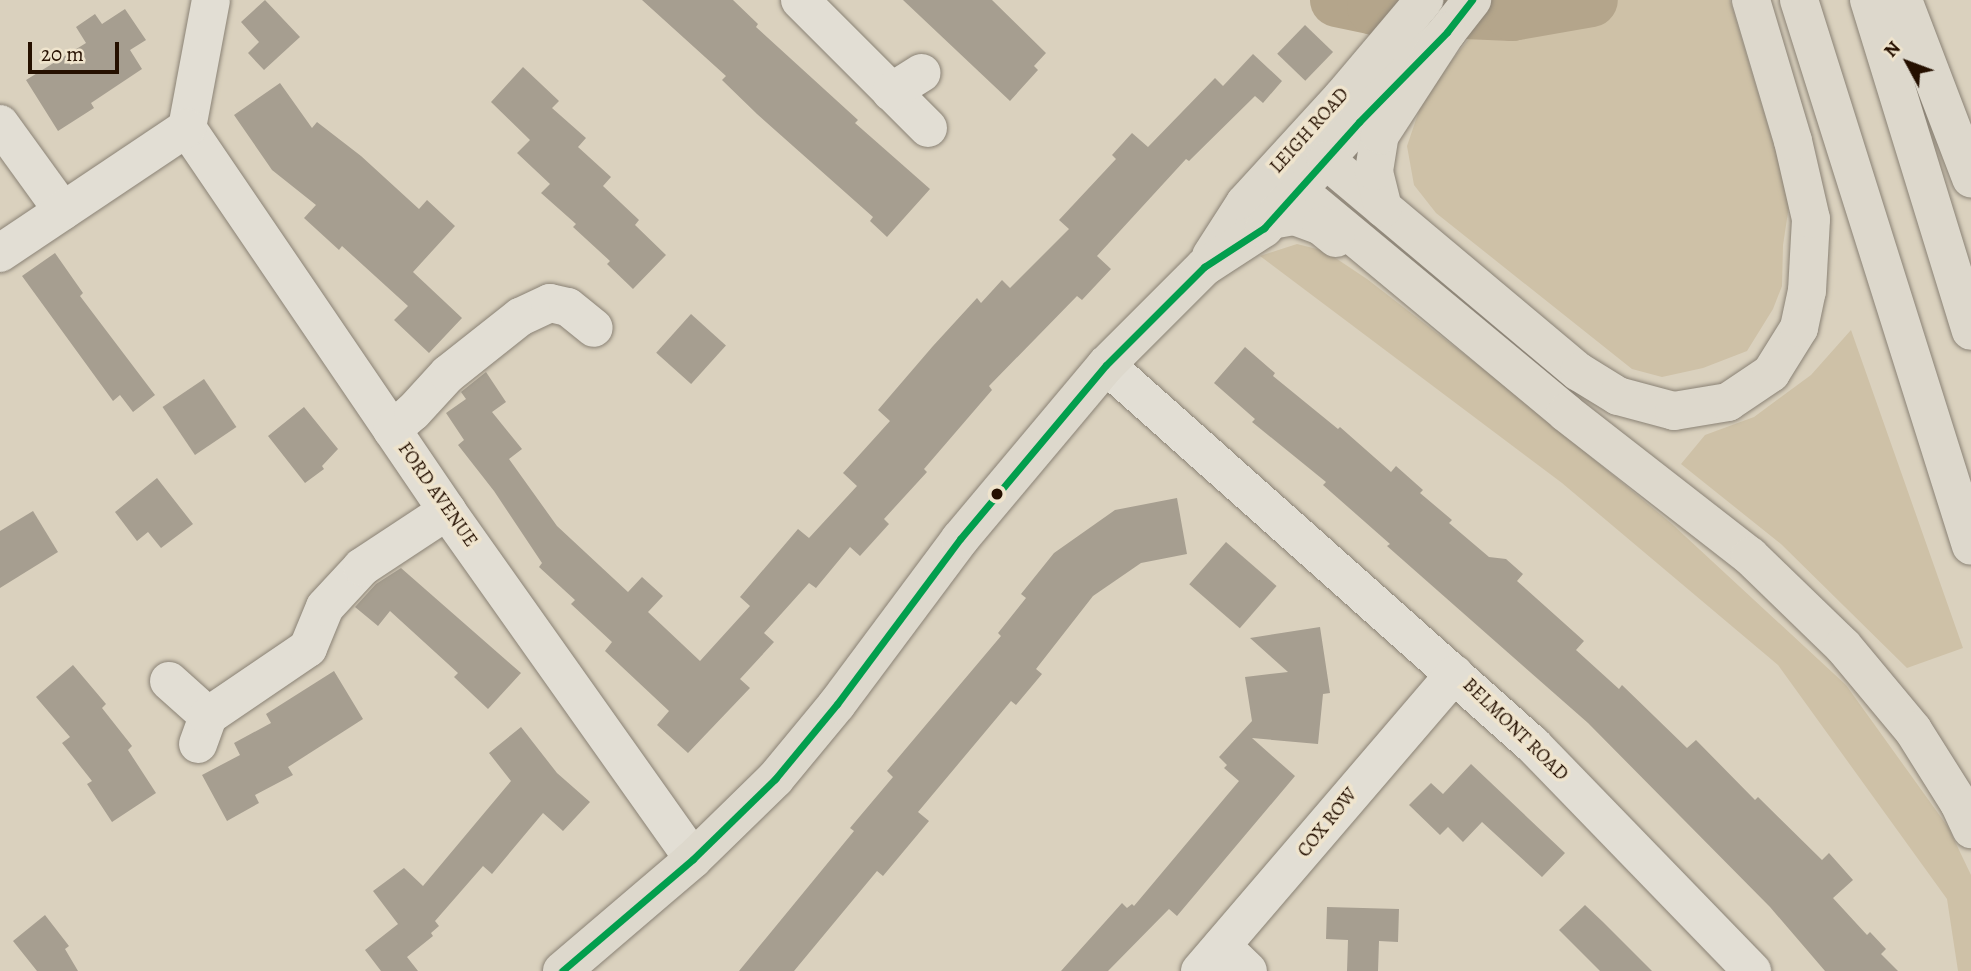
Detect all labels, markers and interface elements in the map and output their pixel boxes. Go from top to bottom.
scale bar [32,28,122,72]
north arrow [1873,28,1943,98]
text: N [1878,35,1907,63]
text: 20 m [41,40,84,68]
street label: LEIGH ROAD [1266,84,1354,178]
street label: FORD AVENUE [393,438,481,552]
unlabelled marker [990,487,1004,501]
street label: BELMONT ROAD [1458,674,1572,786]
street label: COX ROW [1293,784,1363,862]

